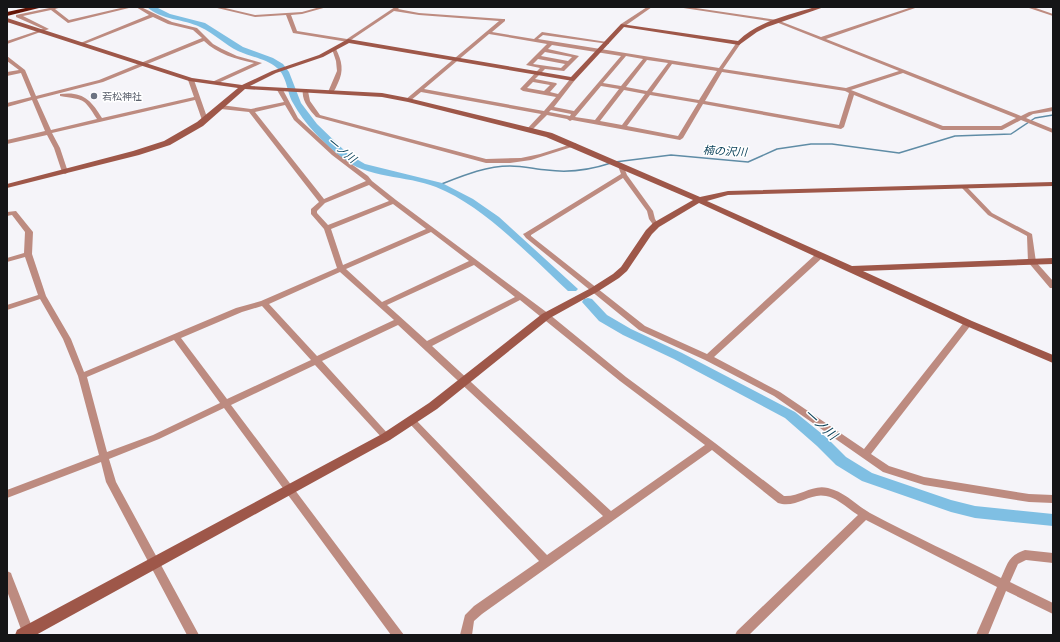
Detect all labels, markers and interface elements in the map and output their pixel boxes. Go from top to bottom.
marker: 若松神社 [89,91,99,101]
place label: 若松神社 [102,91,142,103]
water label: 一ノ川 [325,135,359,166]
water label: 楠の沢川 [703,144,748,159]
water label: 一ノ川 [800,406,842,445]

